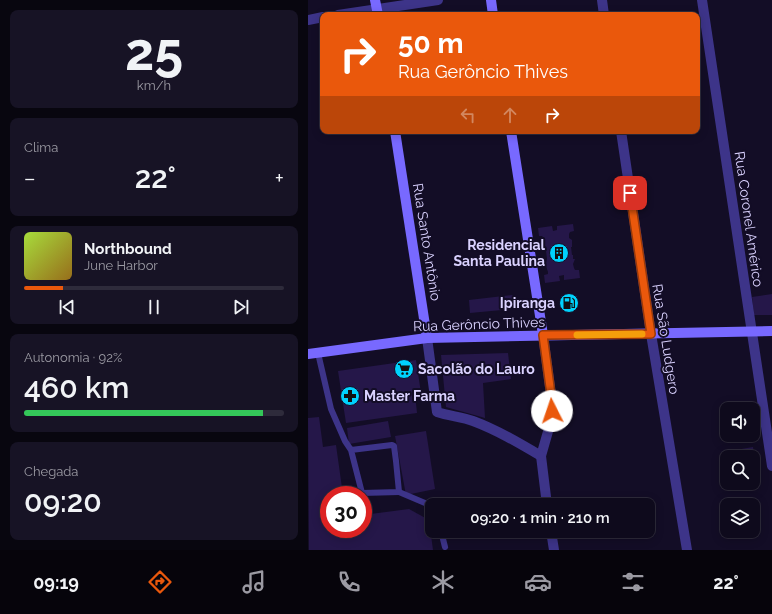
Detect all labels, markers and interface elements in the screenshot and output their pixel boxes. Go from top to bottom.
text: 25 [125,21,183,82]
text: 50 m [398,27,464,60]
icon: right [332,28,384,80]
text: Rua Gerôncio Thives [398,61,568,82]
text: km/h [137,78,171,93]
icon: left [457,104,479,126]
icon: ahead [499,104,521,126]
icon: right [541,104,563,126]
text: Clima [24,140,58,155]
street label: Rua Coronel Américo [732,150,766,288]
text: 22° [135,160,176,195]
text: − [24,165,36,191]
text: + [275,165,284,191]
pin [613,176,647,210]
street label: Rua Santo Antônio [410,182,444,302]
icon: arrive [619,182,641,204]
place label: Residencial Santa Paulina [453,237,546,269]
text: Northbound [84,240,172,258]
building icon: Residencial Santa Paulina [548,242,570,264]
text: June Harbor [84,258,158,273]
street label: Rua São Ludgero [649,283,683,395]
fuel station icon: Ipiranga [558,292,580,314]
place label: Ipiranga [500,295,555,311]
icon: previous [56,296,78,318]
icon: pause [143,296,165,318]
icon: next [230,296,252,318]
street label: Rua Gerôncio Thives [413,314,546,334]
text: Autonomia · 92% [24,350,122,365]
supermarket icon: Sacolão do Lauro [393,358,415,380]
place label: Sacolão do Lauro [418,361,535,377]
text: 460 km [24,370,129,405]
pharmacy icon: Master Farma [339,385,361,407]
place label: Master Farma [364,388,455,404]
position arrow [531,390,573,432]
map controls [720,402,760,538]
button: sound [720,402,760,442]
button: search [720,450,760,490]
text: Chegada [24,464,78,479]
text: 09:20 [24,484,102,519]
speed limit sign: 30 [320,486,372,538]
button: layers [720,498,760,538]
text: 09:20 · 1 min · 210 m [470,509,610,527]
icon: directions [146,568,174,596]
icon: music [240,568,268,596]
icon: phone [335,568,363,596]
icon: climate [429,568,457,596]
icon: car [524,568,552,596]
icon: filters [619,568,647,596]
text: 09:19 [33,572,79,593]
text: 22° [713,572,739,593]

